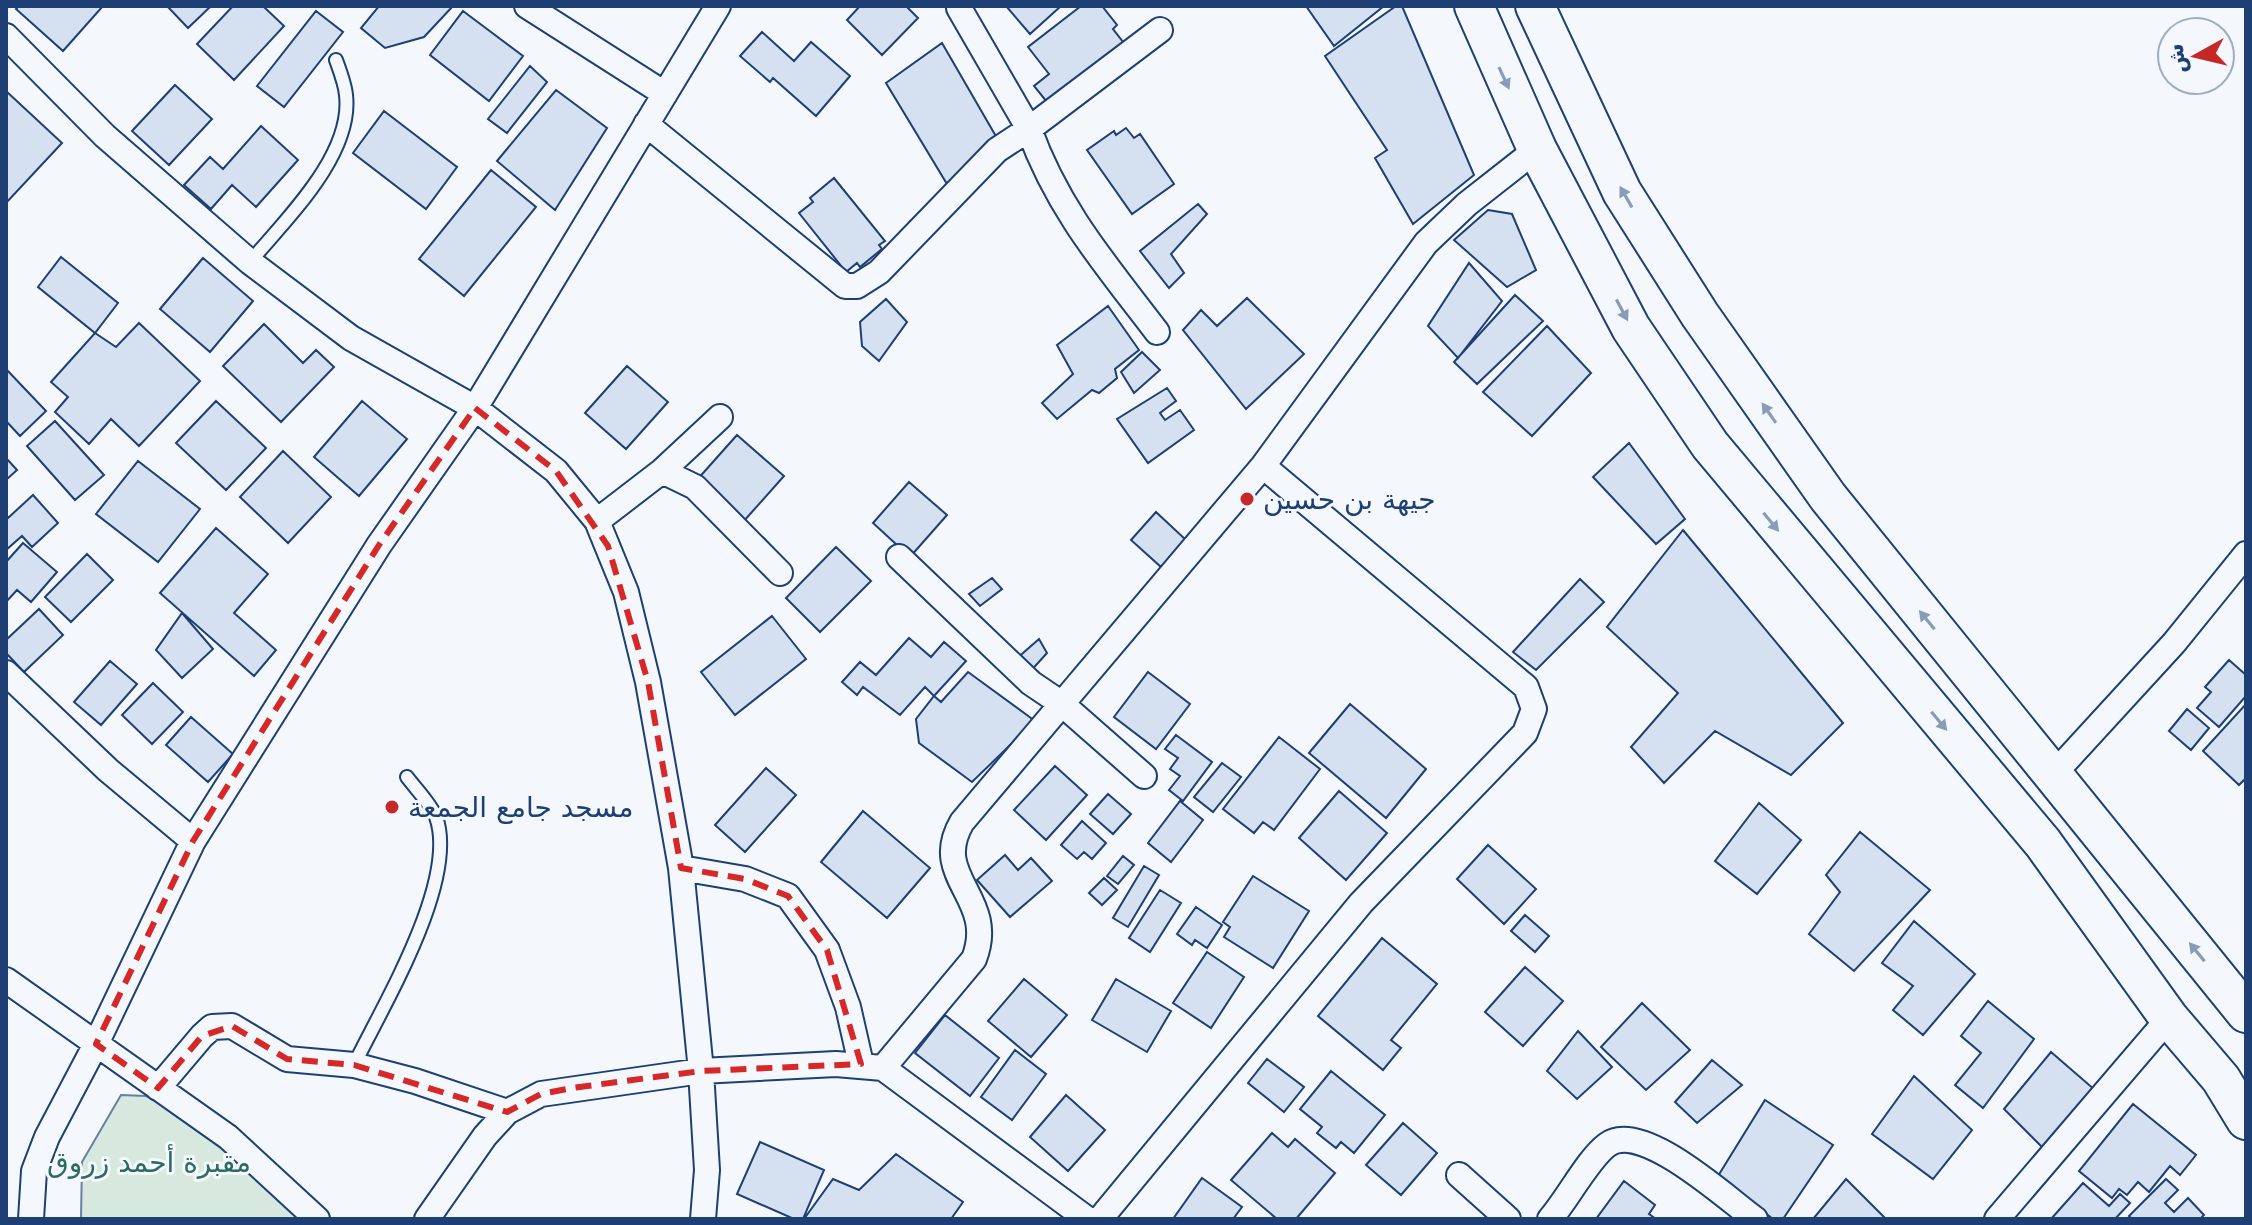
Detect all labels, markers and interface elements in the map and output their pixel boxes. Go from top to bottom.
north arrow [2156,16,2236,96]
text: ش [2162,42,2191,75]
one-way arrow [1498,66,1511,90]
one-way arrow [1619,186,1633,208]
one-way arrow [1615,298,1628,321]
one-way arrow [1762,403,1777,424]
place label: جيهة بن حسين [1263,483,1436,516]
marker: جيهة بن حسين [1238,490,1256,508]
one-way arrow [1763,512,1779,532]
one-way arrow [1919,610,1936,630]
one-way arrow [1930,710,1947,730]
place label: مسجد جامع الجمعة [408,791,633,824]
marker: مسجد جامع الجمعة [383,798,401,816]
one-way arrow [2189,942,2206,962]
park label: مقبرة أحمد زروق [47,1143,251,1179]

